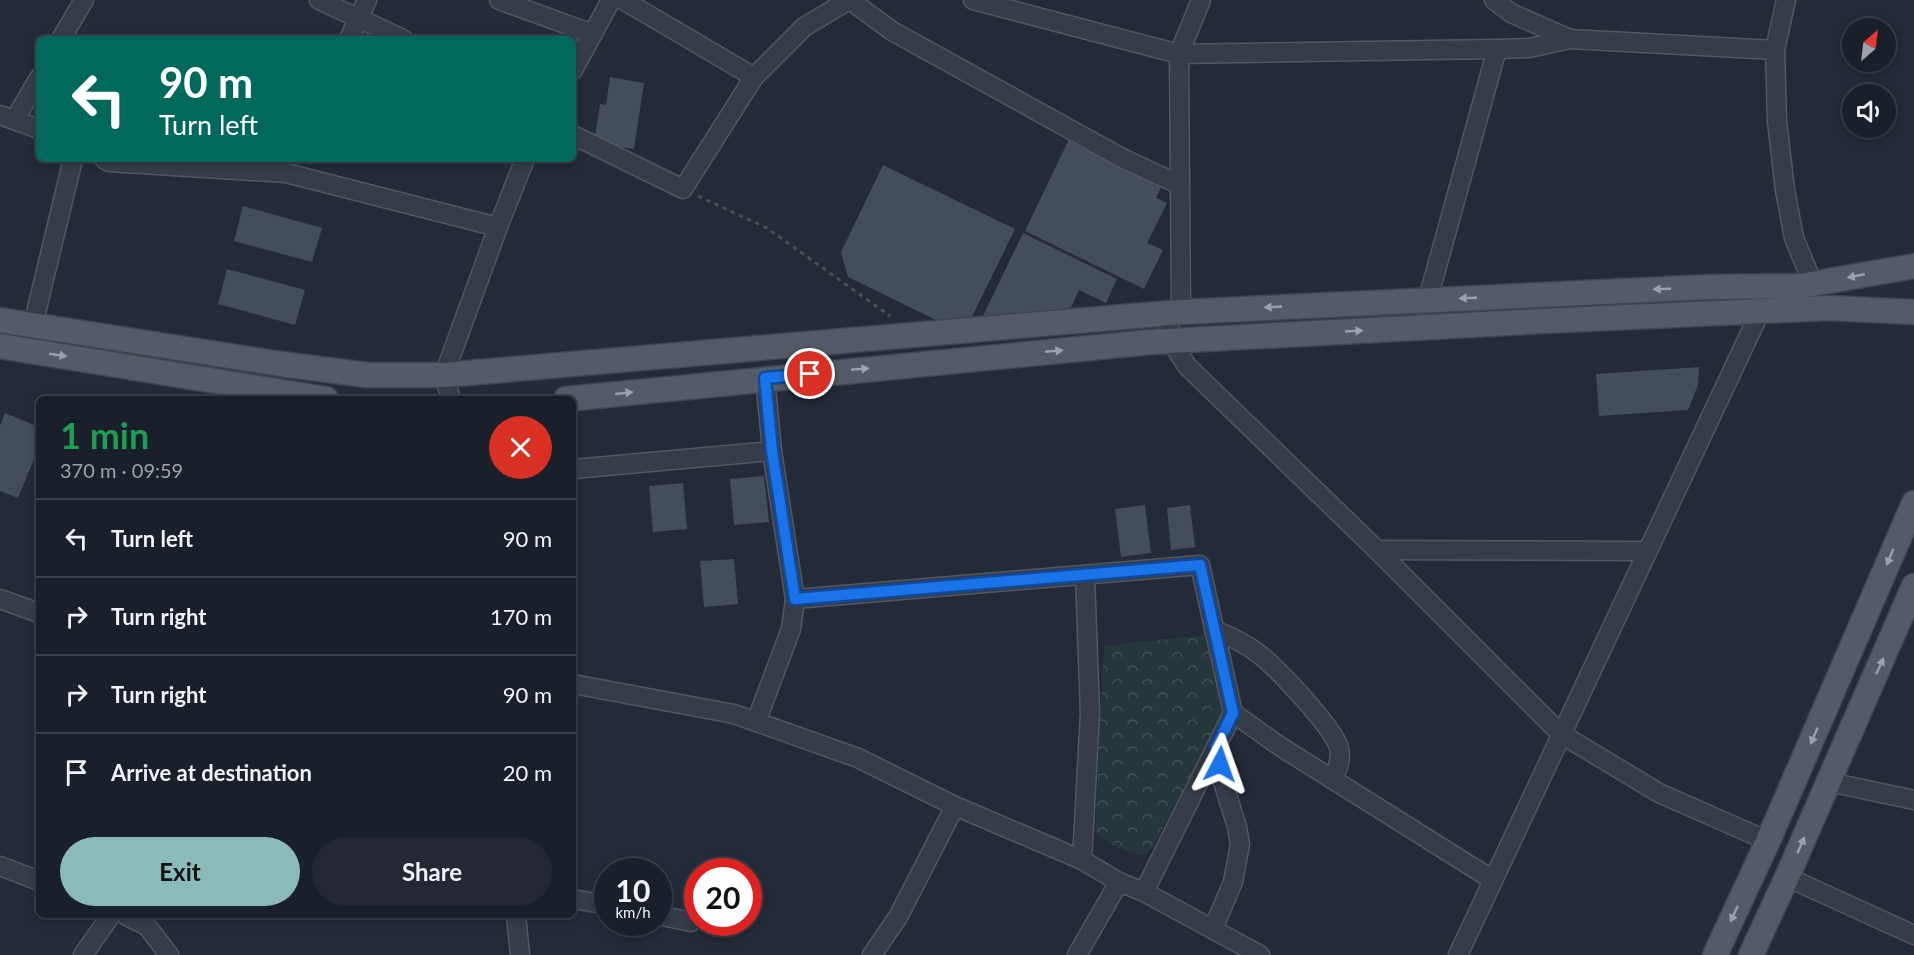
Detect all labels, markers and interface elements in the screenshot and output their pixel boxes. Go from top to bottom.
north arrow [1842,18,1896,72]
map controls [1842,18,1896,138]
text: 90 m [159,57,253,107]
icon: left [60,60,138,138]
button: sound [1842,84,1896,138]
text: Turn left [159,108,258,141]
one-way arrow [1847,272,1866,281]
one-way arrow [1653,285,1672,294]
one-way arrow [1458,293,1477,302]
one-way arrow [1263,303,1282,312]
one-way arrow [1344,327,1363,336]
one-way arrow [1045,346,1064,356]
pin [784,348,835,399]
one-way arrow [48,351,67,360]
icon: arrive [793,357,826,390]
one-way arrow [851,364,870,374]
one-way arrow [615,388,634,398]
text: 1 min [60,413,149,457]
button: close [489,416,552,479]
text: 370 m · 09:59 [60,458,183,482]
icon: left [60,522,93,555]
text: Turn left [111,525,193,552]
text: 90 m [503,525,552,552]
one-way arrow [1886,548,1895,565]
icon: right [60,600,93,633]
text: Turn right [111,603,206,630]
text: 170 m [490,603,552,630]
one-way arrow [1875,657,1885,675]
icon: right [60,678,93,711]
text: Turn right [111,681,206,708]
text: 90 m [503,681,552,708]
one-way arrow [1808,727,1818,745]
position arrow [1188,732,1252,796]
icon: arrive [60,756,93,789]
text: Arrive at destination [111,759,312,786]
text: 20 m [503,759,552,786]
one-way arrow [1796,835,1806,853]
button: Exit [60,837,300,906]
button: Share [312,837,552,906]
speed limit sign: 20 [684,858,762,936]
text: 10 [616,872,650,908]
text: km/h [615,903,651,921]
one-way arrow [1730,906,1739,923]

